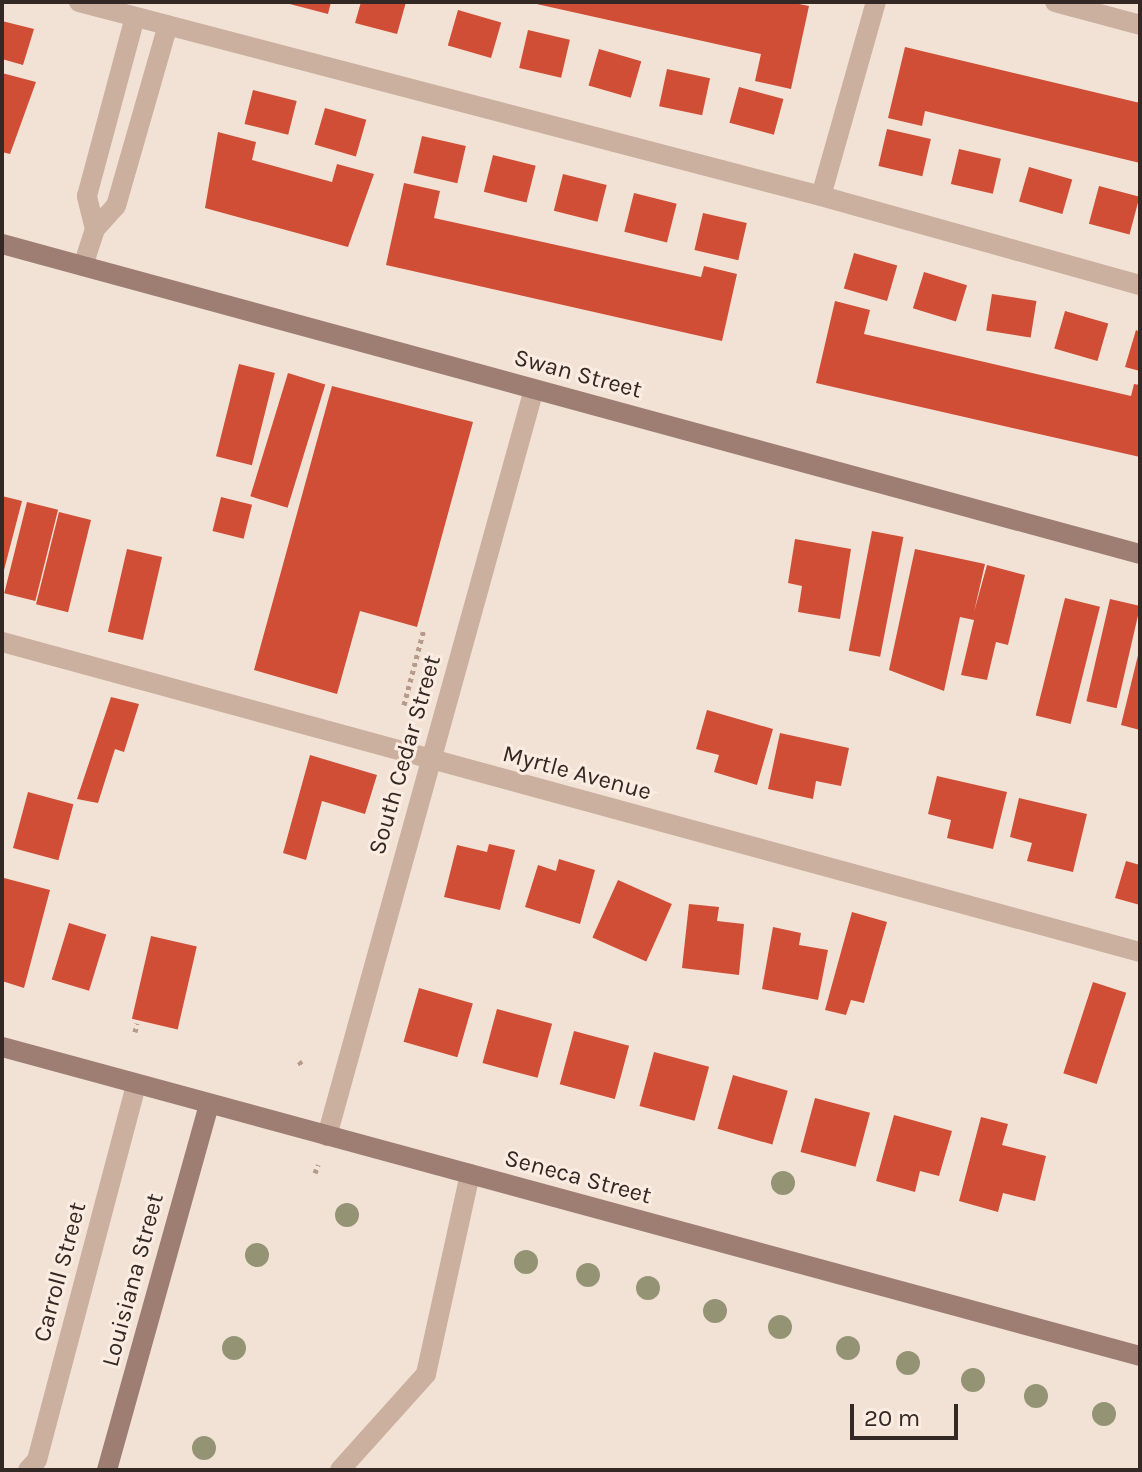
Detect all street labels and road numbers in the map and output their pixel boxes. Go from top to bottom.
street label: Swan Street [511,343,645,405]
street label: South Cedar Street [363,652,447,858]
street label: Myrtle Avenue [499,739,655,807]
street label: Seneca Street [501,1144,655,1210]
street label: Louisiana Street [96,1190,170,1370]
street label: Carroll Street [28,1199,92,1345]

